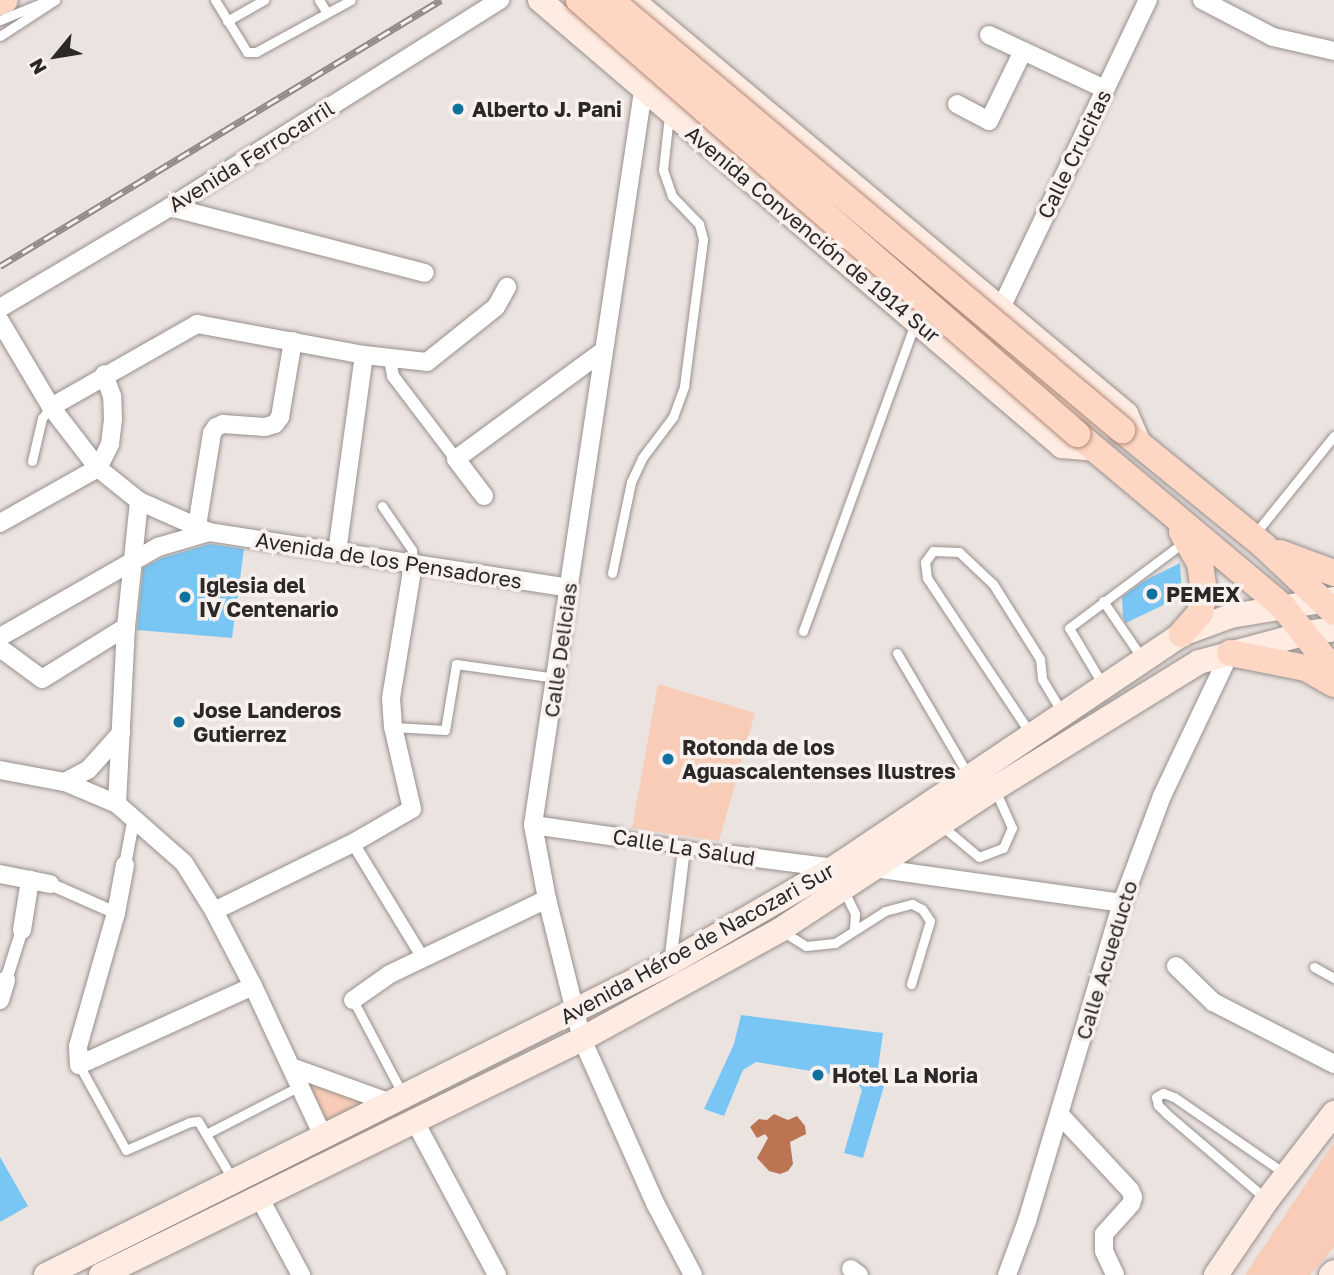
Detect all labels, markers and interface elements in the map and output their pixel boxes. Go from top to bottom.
north arrow [21,21,91,91]
text: N [24,55,51,79]
street label: Calle Crucitas [1032,85,1116,223]
street label: Avenida Ferrocarril [164,95,338,217]
place label: Alberto J. Pani [472,96,622,122]
marker: Alberto J. Pani [450,101,466,117]
street label: Avenida Convención de 1914 Sur [681,120,945,348]
street label: Avenida de los Pensadores [254,527,524,593]
place label: Iglesia del IV Centenario [199,572,339,622]
street label: Calle Delicias [538,581,582,719]
place label: PEMEX [1166,581,1240,607]
marker: PEMEX [1144,586,1160,602]
marker: Iglesia del IV Centenario [177,589,193,605]
place label: Jose Landeros Gutierrez [193,697,342,747]
marker: Jose Landeros Gutierrez [171,714,187,730]
place label: Rotonda de los Aguascalentenses Ilustres [682,734,956,784]
marker: Rotonda de los Aguascalentenses Ilustres [660,751,676,767]
street label: Calle La Salud [611,823,757,871]
street label: Avenida Héroe de Nacozari Sur [556,857,838,1029]
street label: Calle Acueducto [1070,877,1142,1043]
place label: Hotel La Noria [832,1062,978,1088]
marker: Hotel La Noria [810,1067,826,1083]

